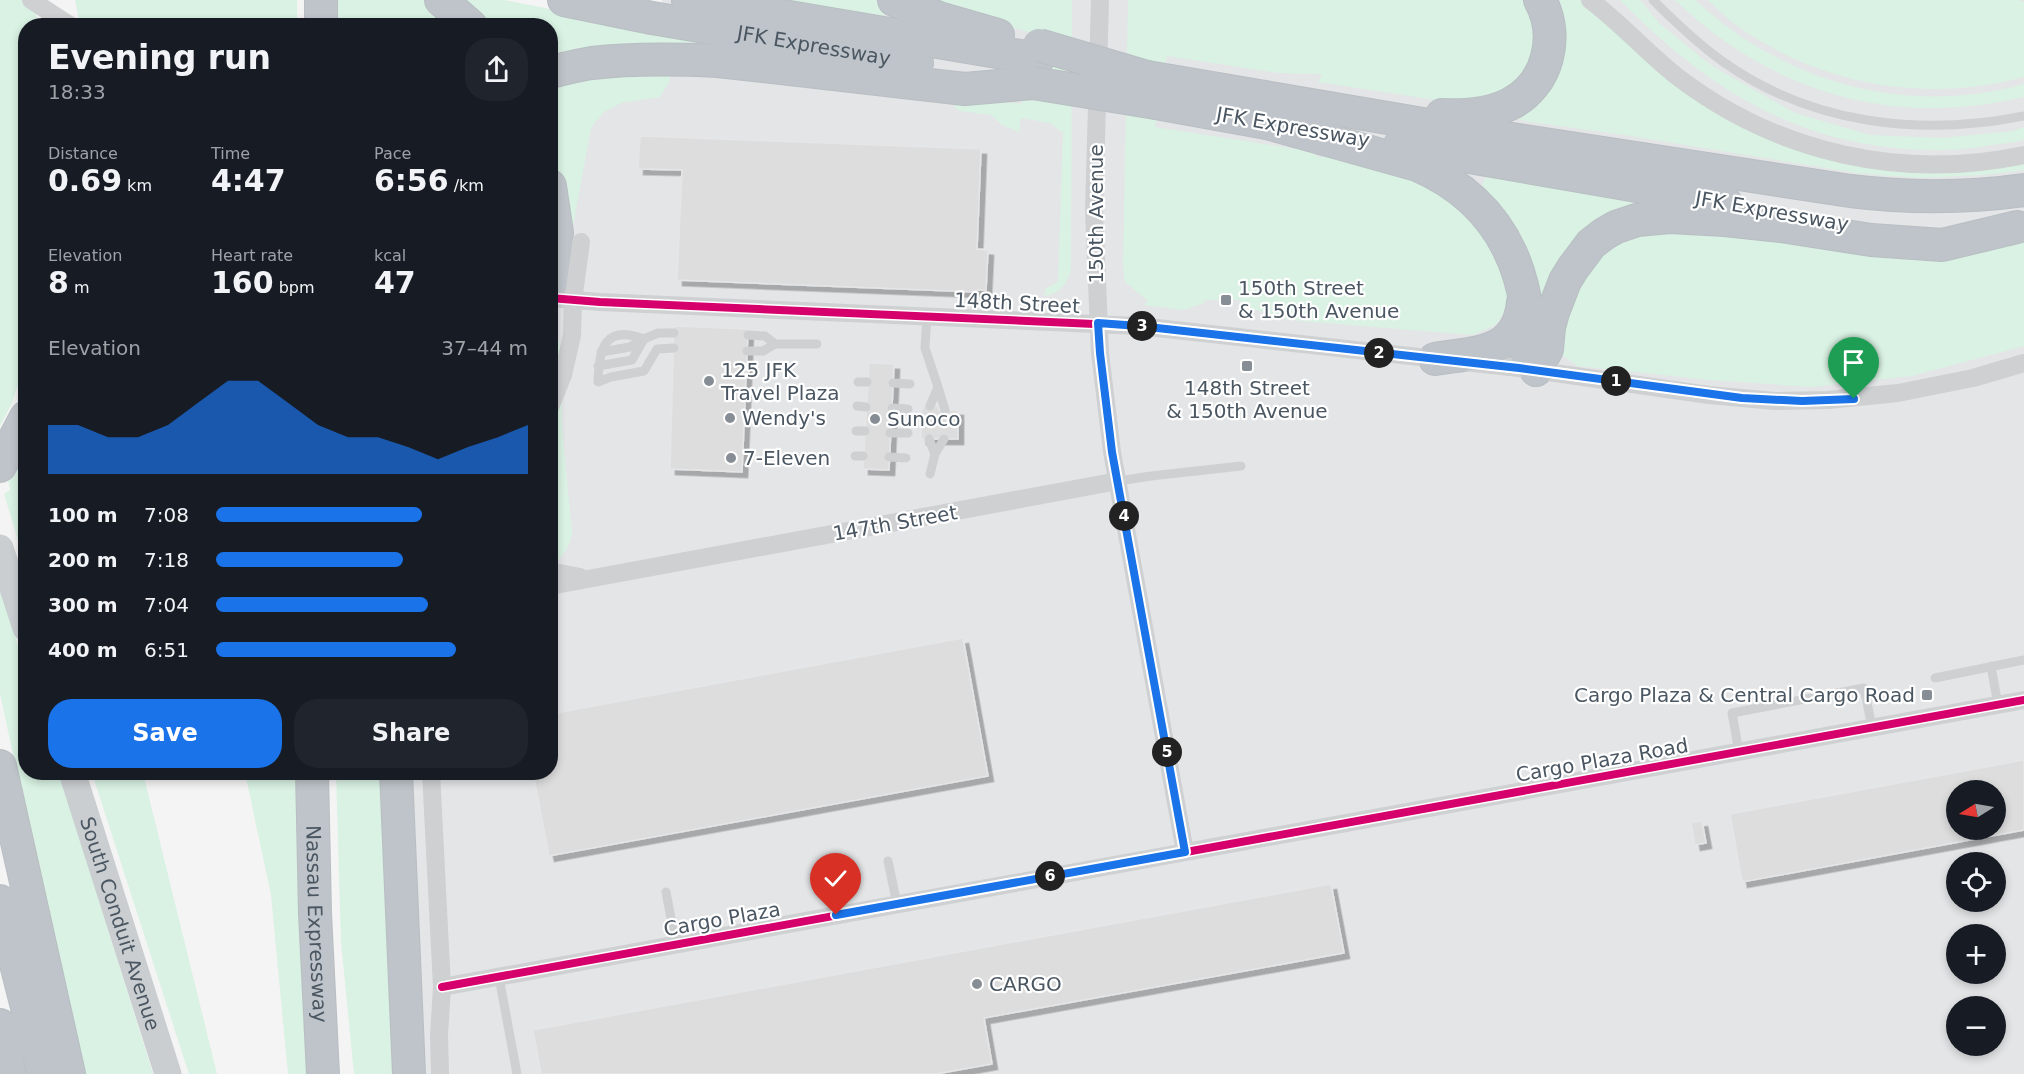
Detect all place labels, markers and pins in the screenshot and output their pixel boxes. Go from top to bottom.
place label: 150th Street & 150th Avenue [1238,276,1399,323]
marker: 150th Street & 150th Avenue [1219,293,1233,307]
pin: 3 [1127,311,1157,341]
pin [1828,337,1879,399]
pin: 2 [1364,338,1394,368]
place label: 125 JFK Travel Plaza [720,358,839,405]
marker: 148th Street & 150th Avenue [1240,359,1254,373]
pin: 1 [1601,366,1631,396]
marker: 125 JFK Travel Plaza [702,374,716,388]
place label: 148th Street & 150th Avenue [1166,376,1328,423]
place label: Wendy's [742,406,826,430]
place label: Sunoco [887,407,961,431]
marker: Wendy's [723,411,737,425]
marker: Sunoco [868,412,882,426]
place label: 7-Eleven [743,446,830,470]
marker: 7-Eleven [724,451,738,465]
pin: 4 [1109,501,1139,531]
place label: Cargo Plaza & Central Cargo Road [1574,683,1915,707]
marker: Cargo Plaza & Central Cargo Road [1920,688,1934,702]
pin: 5 [1152,737,1182,767]
pin [810,853,861,915]
pin: 6 [1035,861,1065,891]
place label: CARGO [989,972,1062,996]
marker: CARGO [970,977,984,991]

